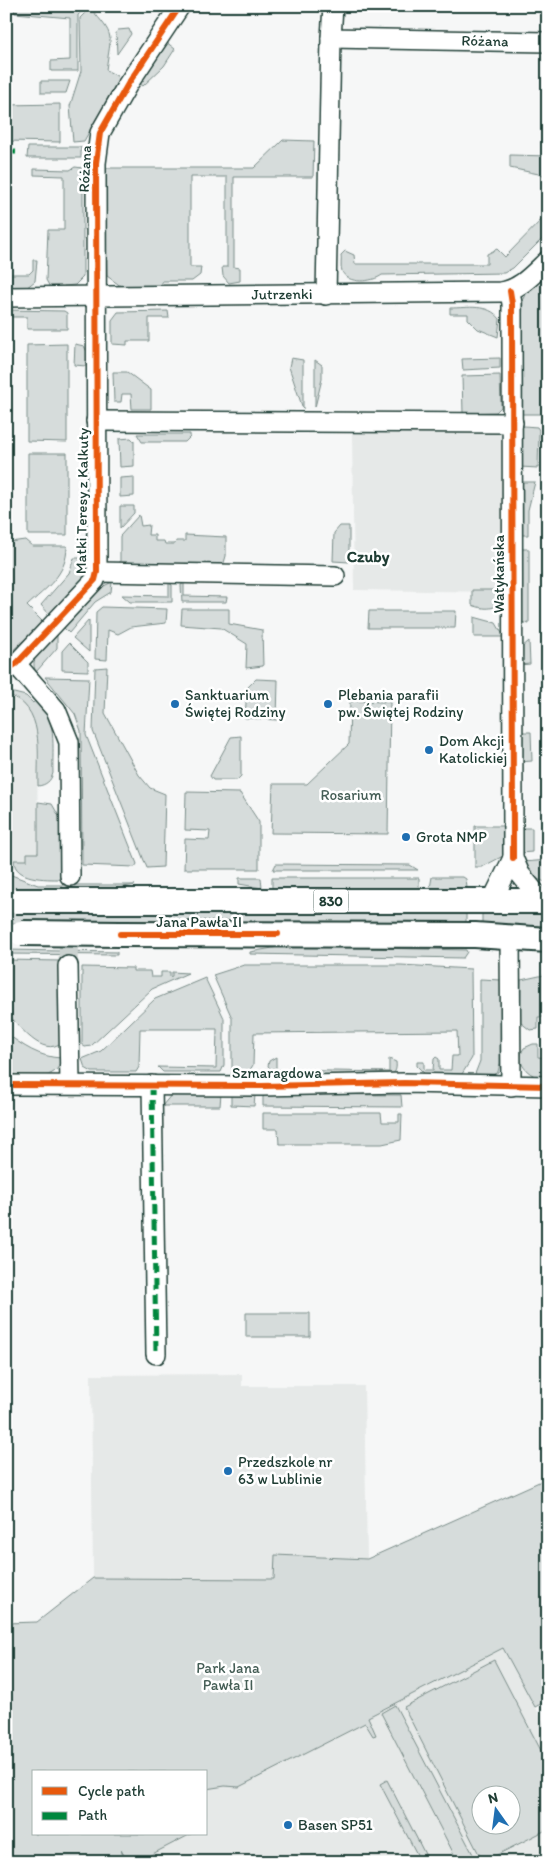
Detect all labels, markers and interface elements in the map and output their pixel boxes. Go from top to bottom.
street label: Różana [461,31,509,50]
street label: Różana [75,144,95,193]
street label: Jutrzenki [251,285,313,304]
street label: Matki Teresy z Kalkuty [72,428,92,574]
street label: Watykańska [490,535,508,613]
district label: Czuby [347,547,390,567]
place label: Sanktuarium Świętej Rodziny [185,686,286,721]
place label: Plebania parafii pw. Świętej Rodziny [338,686,463,721]
marker: Sanktuarium Świętej Rodziny [169,698,181,710]
marker: Plebania parafii pw. Świętej Rodziny [322,698,334,710]
place label: Dom Akcji Katolickiej [439,732,507,767]
marker: Dom Akcji Katolickiej [423,744,435,756]
park label: Rosarium [320,786,382,804]
place label: Grota NMP [416,828,487,846]
marker: Grota NMP [400,831,412,843]
road number: 830 [314,889,348,912]
street label: Jana Pawła II [156,913,242,931]
street label: Szmaragdowa [232,1064,322,1082]
place label: Przedszkole nr 63 w Lublinie [238,1453,332,1488]
marker: Przedszkole nr 63 w Lublinie [222,1465,234,1477]
park label: Park Jana Pawła II [196,1659,260,1694]
legend [32,1770,208,1836]
text: Cycle path [78,1782,145,1800]
north arrow [472,1786,522,1836]
text: N [486,1788,500,1807]
text: Path [78,1806,107,1824]
place label: Basen SP51 [298,1816,373,1834]
marker: Basen SP51 [282,1819,294,1831]

